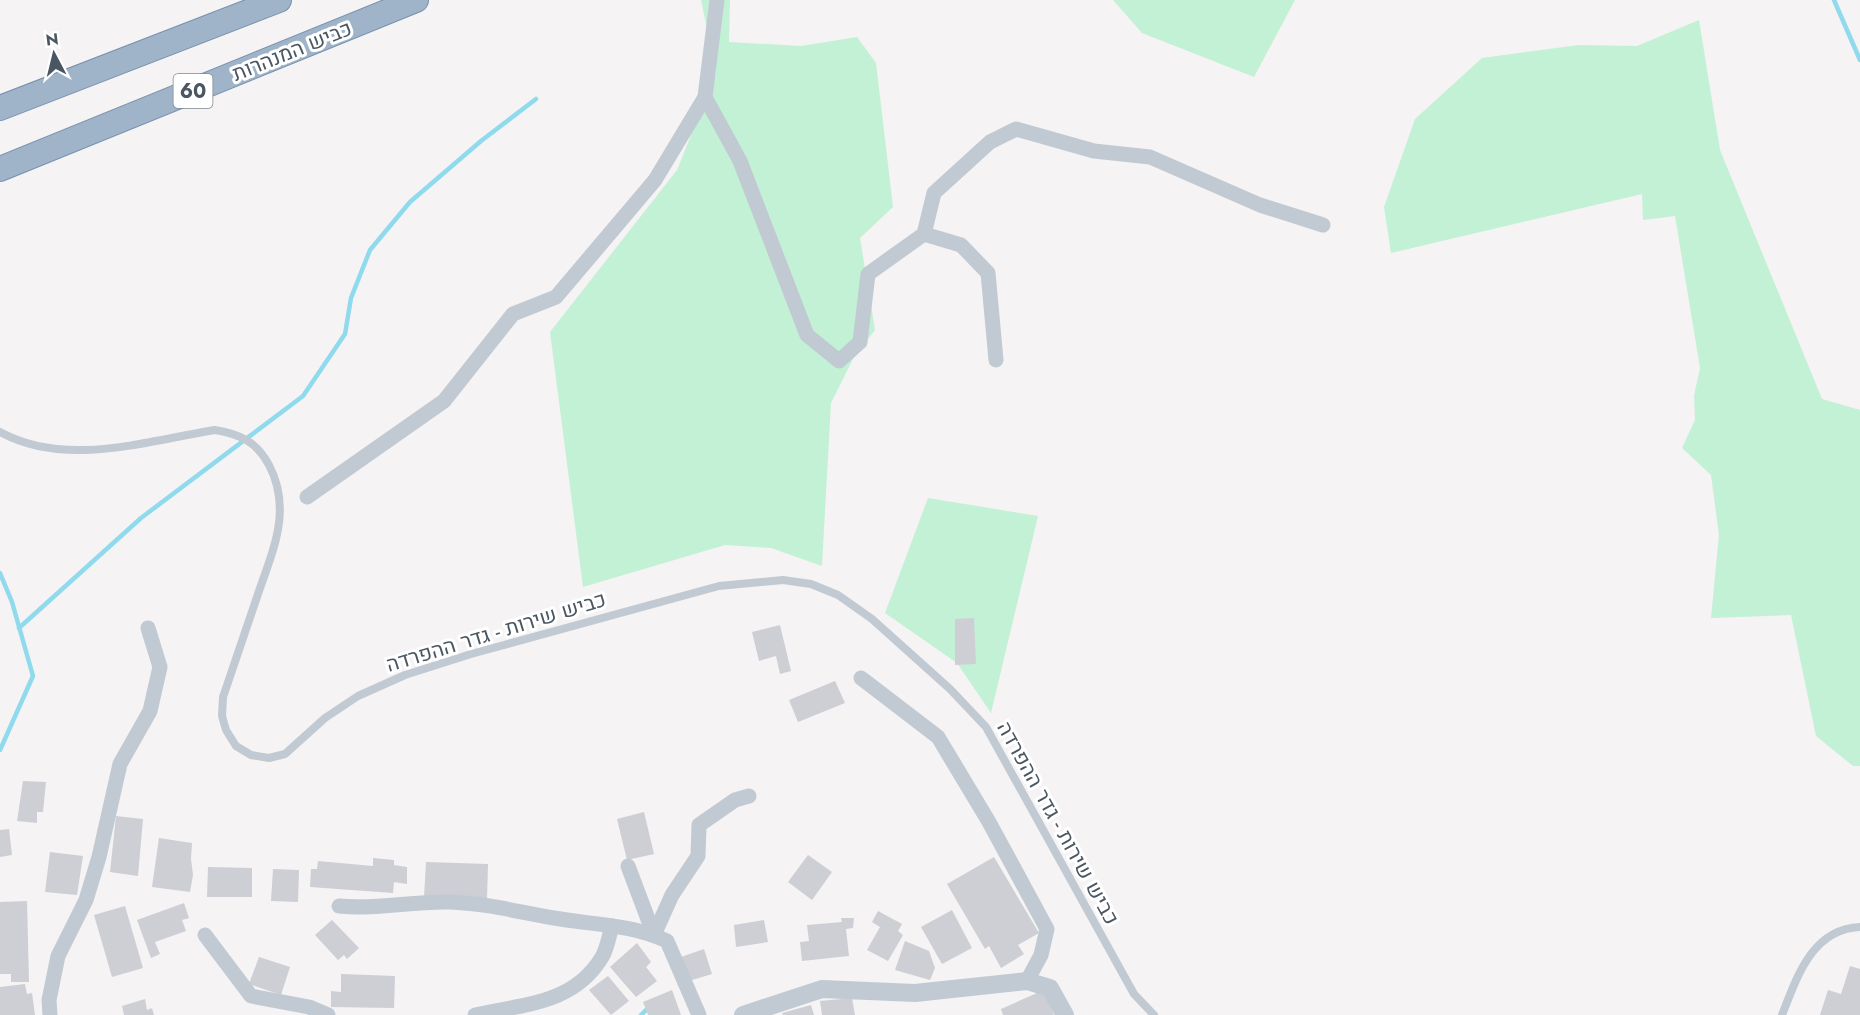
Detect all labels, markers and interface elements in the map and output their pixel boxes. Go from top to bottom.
street label: כביש המנהרות [228,13,356,89]
north arrow [24,24,84,84]
text: N [45,27,60,52]
road number: 60 [174,74,212,108]
street label: כביש שירות - גדר ההפרדה [382,584,610,680]
street label: כביש שירות - גדר ההפרדה [990,716,1126,930]

